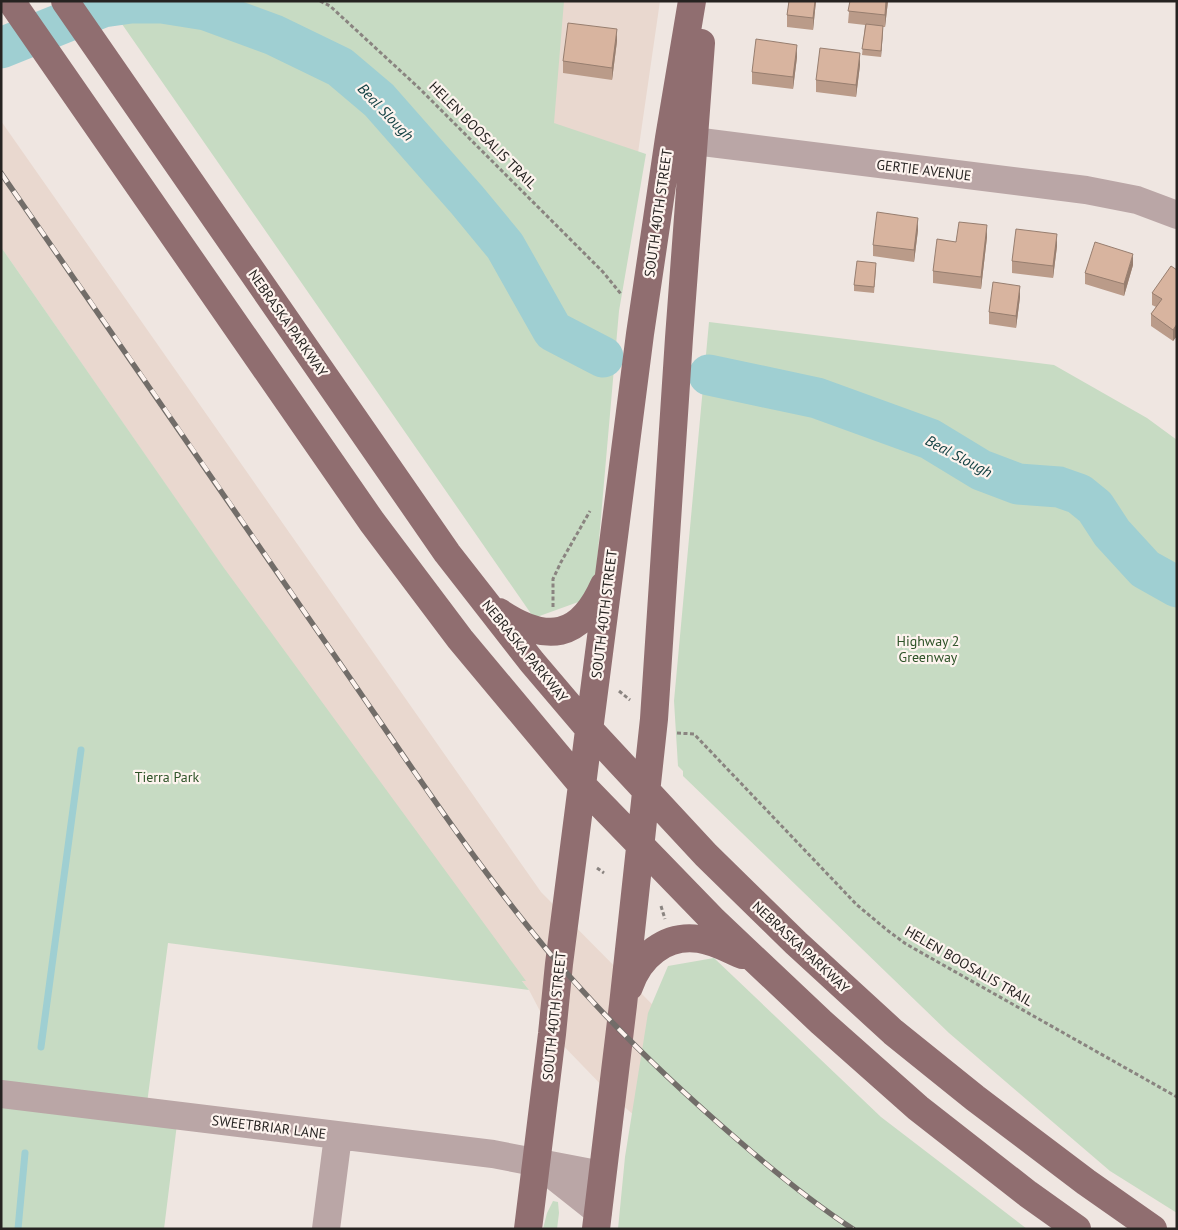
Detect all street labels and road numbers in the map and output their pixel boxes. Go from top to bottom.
street label: HELEN BOOSALIS TRAIL [425,77,541,193]
street label: SOUTH 40TH STREET [640,147,676,278]
street label: GERTIE AVENUE [876,155,972,185]
street label: NEBRASKA PARKWAY [244,266,332,380]
street label: SOUTH 40TH STREET [587,548,621,679]
street label: NEBRASKA PARKWAY [478,596,572,706]
street label: NEBRASKA PARKWAY [749,897,854,997]
street label: HELEN BOOSALIS TRAIL [902,922,1036,1010]
street label: SOUTH 40TH STREET [538,950,570,1081]
street label: SWEETBRIAR LANE [211,1111,327,1143]

